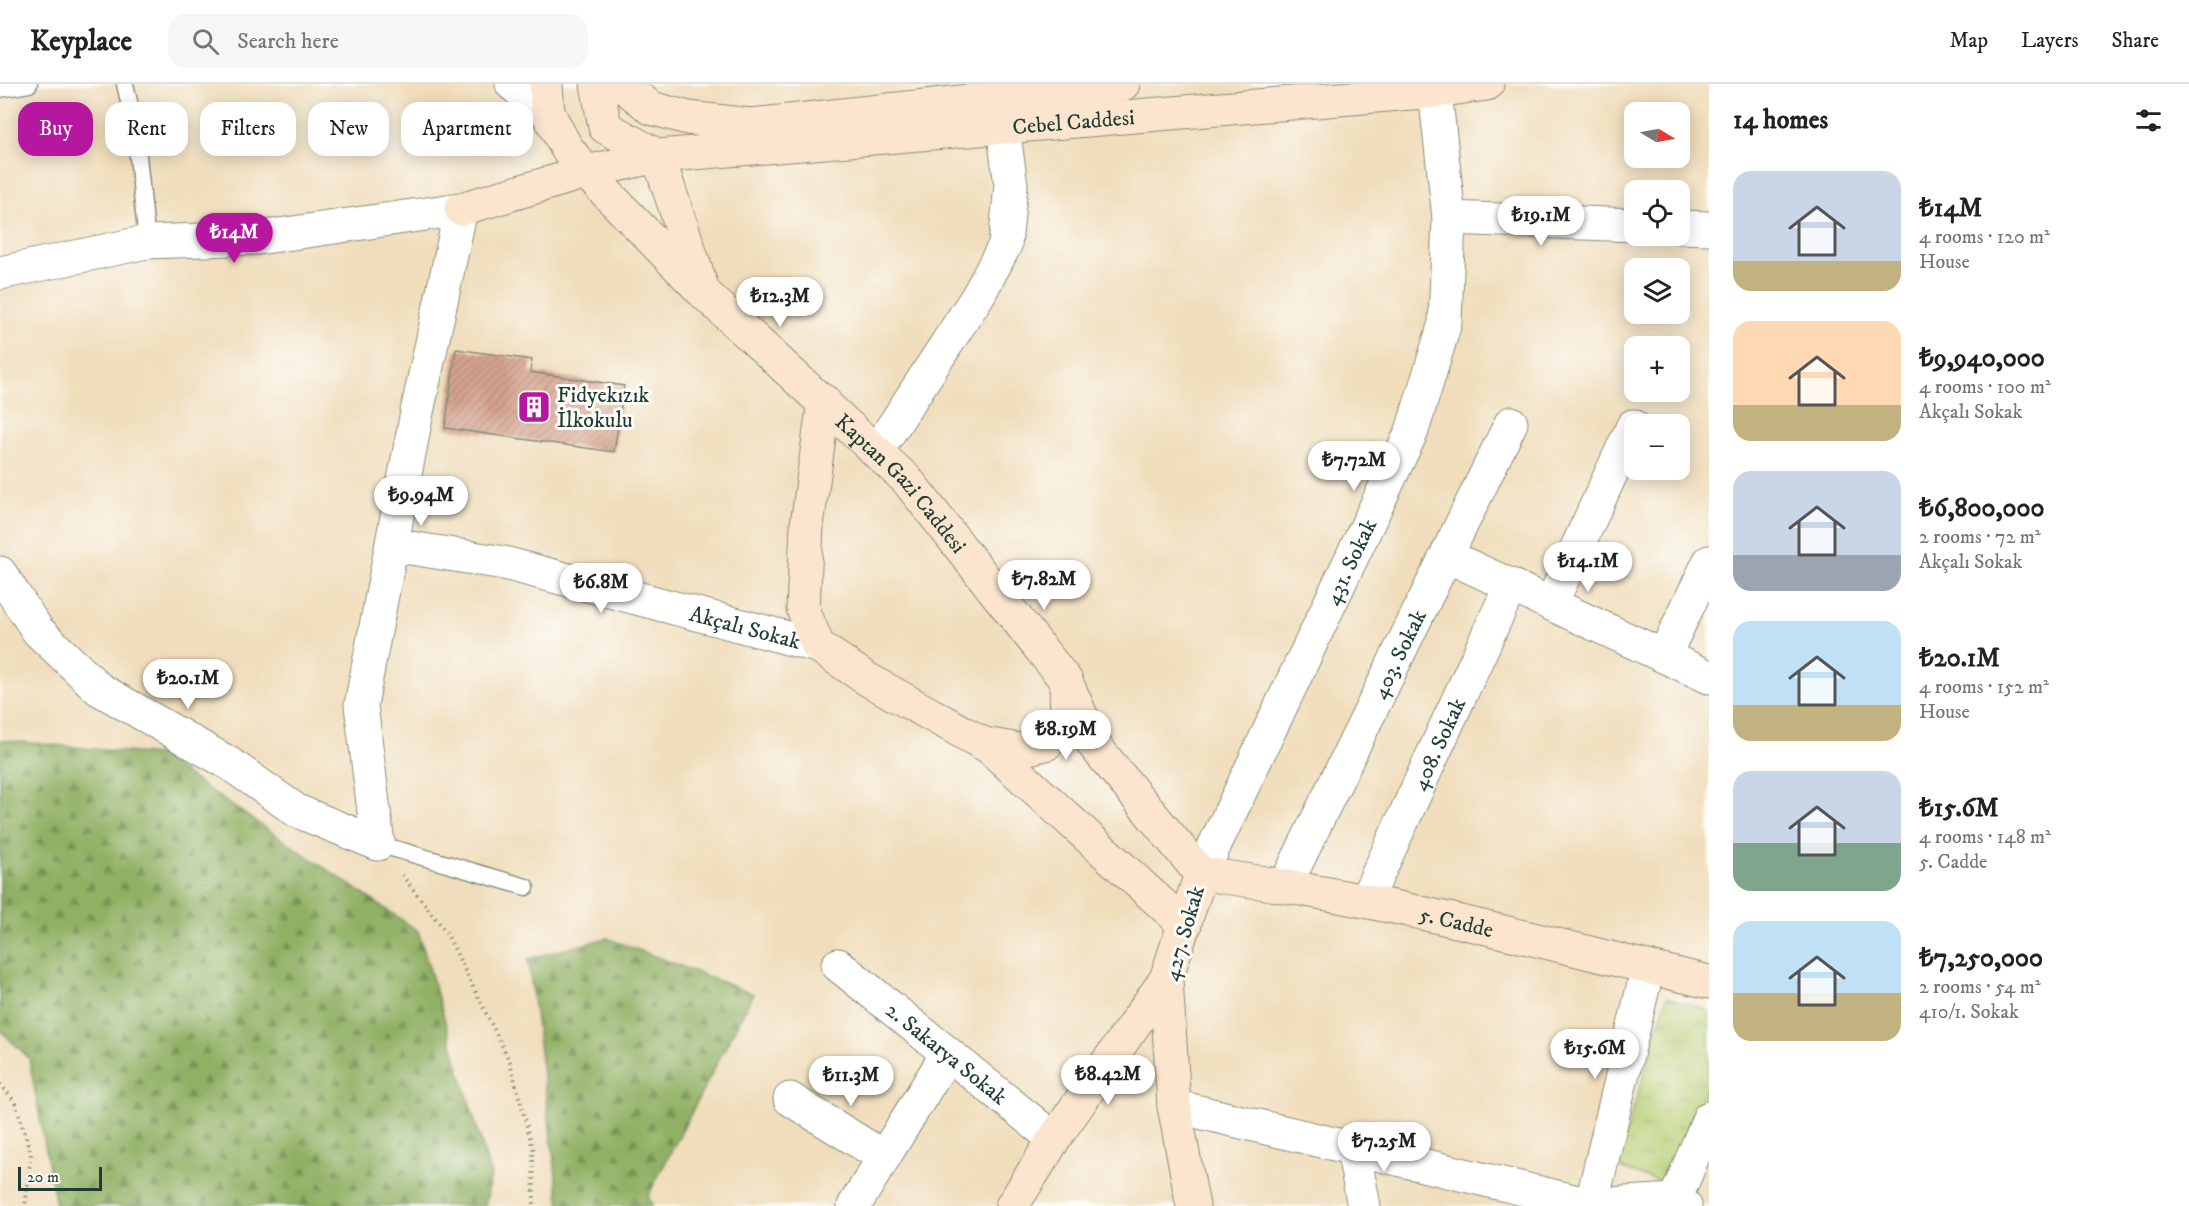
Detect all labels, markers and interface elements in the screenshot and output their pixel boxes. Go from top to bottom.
search box [168,14,588,68]
text: Keyplace [30,24,132,59]
icon: search [189,25,222,58]
text: Search here [237,28,339,55]
text: Map [1949,28,1988,54]
text: Layers [2021,28,2079,54]
text: Share [2112,28,2159,54]
chip: Buy [18,102,93,156]
chip: Rent [105,102,188,156]
chip: Filters [200,102,296,156]
chip: New [308,102,389,156]
chip: Apartment [401,102,533,156]
north arrow [1624,102,1690,168]
map controls [1624,102,1690,480]
street label: Cebel Caddesi [1011,104,1136,141]
text: 14 homes [1733,104,1828,137]
icon: filters [2132,104,2165,137]
button: locate [1624,180,1690,246]
text: ₺14M [1919,192,1982,225]
icon: home [1781,195,1853,267]
pin: ₺19.1M [1492,196,1590,247]
text: ₺19.1M [1511,203,1571,228]
pin: ₺14M [198,213,270,264]
text: ₺14M [210,220,258,245]
text: 4 rooms · 120 m² [1919,225,2050,250]
text: House [1919,250,1970,275]
button: layers [1624,258,1690,324]
pin: ₺12.3M [731,277,829,328]
text: ₺12.3M [750,284,810,309]
button: + [1624,336,1690,402]
text: ₺9,940,000 [1919,342,2045,375]
icon: home [1781,345,1853,417]
text: 4 rooms · 100 m² [1919,375,2051,400]
place label: Fidyekızık İlkokulu [557,382,649,434]
building icon: Fidyekızık İlkokulu [516,389,552,425]
text: Akçalı Sokak [1919,400,2022,425]
street label: Kaptan Gazi Caddesi [829,409,972,559]
button: − [1624,414,1690,480]
pin: ₺7.72M [1305,441,1403,492]
text: ₺7.72M [1322,448,1386,473]
pin: ₺9.94M [372,476,470,527]
text: ₺9.94M [388,483,454,508]
text: ₺6,800,000 [1919,492,2044,525]
icon: home [1781,495,1853,567]
street label: 431. Sokak [1319,515,1383,610]
text: 2 rooms · 72 m² [1919,525,2041,550]
pin: ₺14.1M [1539,542,1637,593]
text: ₺14.1M [1557,549,1619,574]
text: Akçalı Sokak [1919,550,2022,575]
pin: ₺7.82M [995,560,1093,611]
pin: ₺6.8M [559,563,643,614]
text: ₺7.82M [1012,567,1076,592]
text: ₺6.8M [574,570,628,595]
street label: Akçalı Sokak [686,601,803,656]
street label: 403. Sokak [1366,605,1433,704]
text: ₺20.1M [1919,642,2000,675]
icon: home [1781,645,1853,717]
pin: ₺20.1M [139,659,237,710]
text: ₺20.1M [157,666,219,691]
text: 4 rooms · 152 m² [1919,675,2049,700]
street label: 408. Sokak [1406,694,1472,795]
text: House [1919,700,1970,725]
pin: ₺8.19M [1017,710,1115,761]
text: ₺8.19M [1035,717,1097,742]
text: ₺15.6M [1919,792,1999,825]
icon: home [1781,795,1853,867]
text: 4 rooms · 148 m² [1919,825,2051,850]
text: 5. Cadde [1919,850,1987,875]
street label: 427. Sokak [1158,883,1211,984]
street label: 5. Cadde [1417,901,1496,944]
text: ₺7,250,000 [1919,942,2043,975]
icon: home [1781,945,1853,1017]
text: 2 rooms · 54 m² [1919,975,2041,1000]
street label: 2. Sakarya Sokak [880,997,1012,1111]
text: 410/1. Sokak [1919,1000,2019,1025]
pin: ₺15.6M [1546,1029,1644,1080]
text: ₺15.6M [1564,1036,1626,1061]
pin: ₺8.42M [1059,1055,1157,1106]
pin: ₺11.3M [802,1056,900,1107]
text: ₺8.42M [1075,1062,1141,1087]
text: ₺11.3M [823,1063,879,1088]
pin: ₺7.25M [1335,1122,1433,1173]
text: ₺7.25M [1352,1129,1416,1154]
scale bar [18,1164,102,1192]
text: 20 m [27,1167,59,1187]

